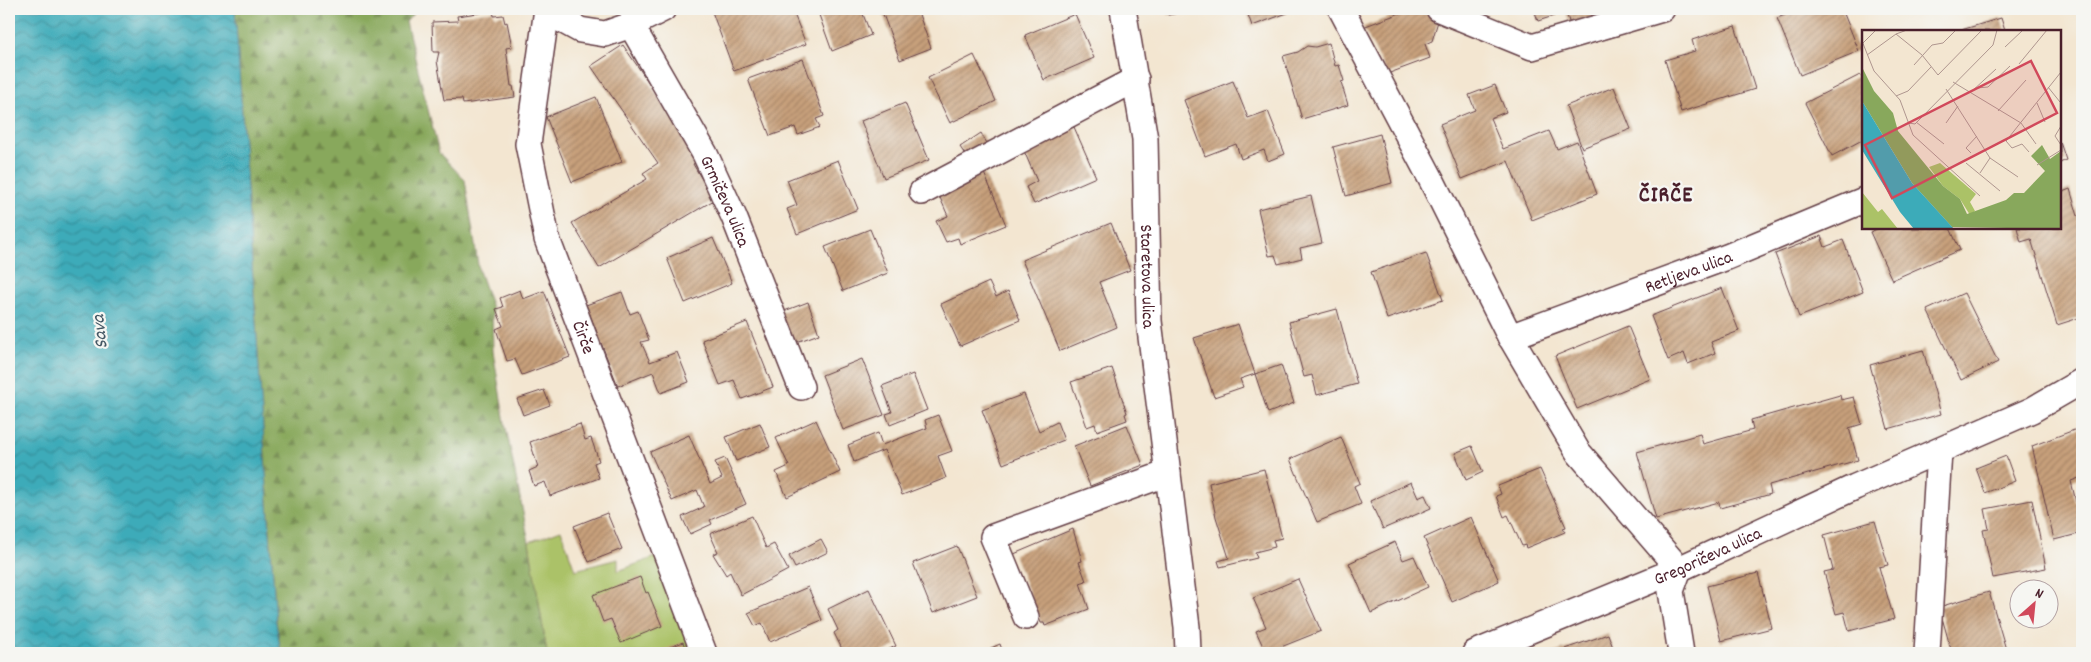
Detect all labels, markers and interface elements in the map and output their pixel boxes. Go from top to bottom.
inset map [1862,30,2061,229]
street label: Grmičeva ulica [692,152,755,252]
district label: ČIRČE [1639,181,1693,212]
street label: Staretova ulica [1132,224,1160,330]
street label: Retljeva ulica [1642,246,1737,301]
water label: Sava [86,312,117,350]
street label: Čirče [564,318,600,358]
street label: Gregoričeva ulica [1651,522,1767,593]
north arrow [2008,580,2058,630]
text: N [2031,584,2047,605]

